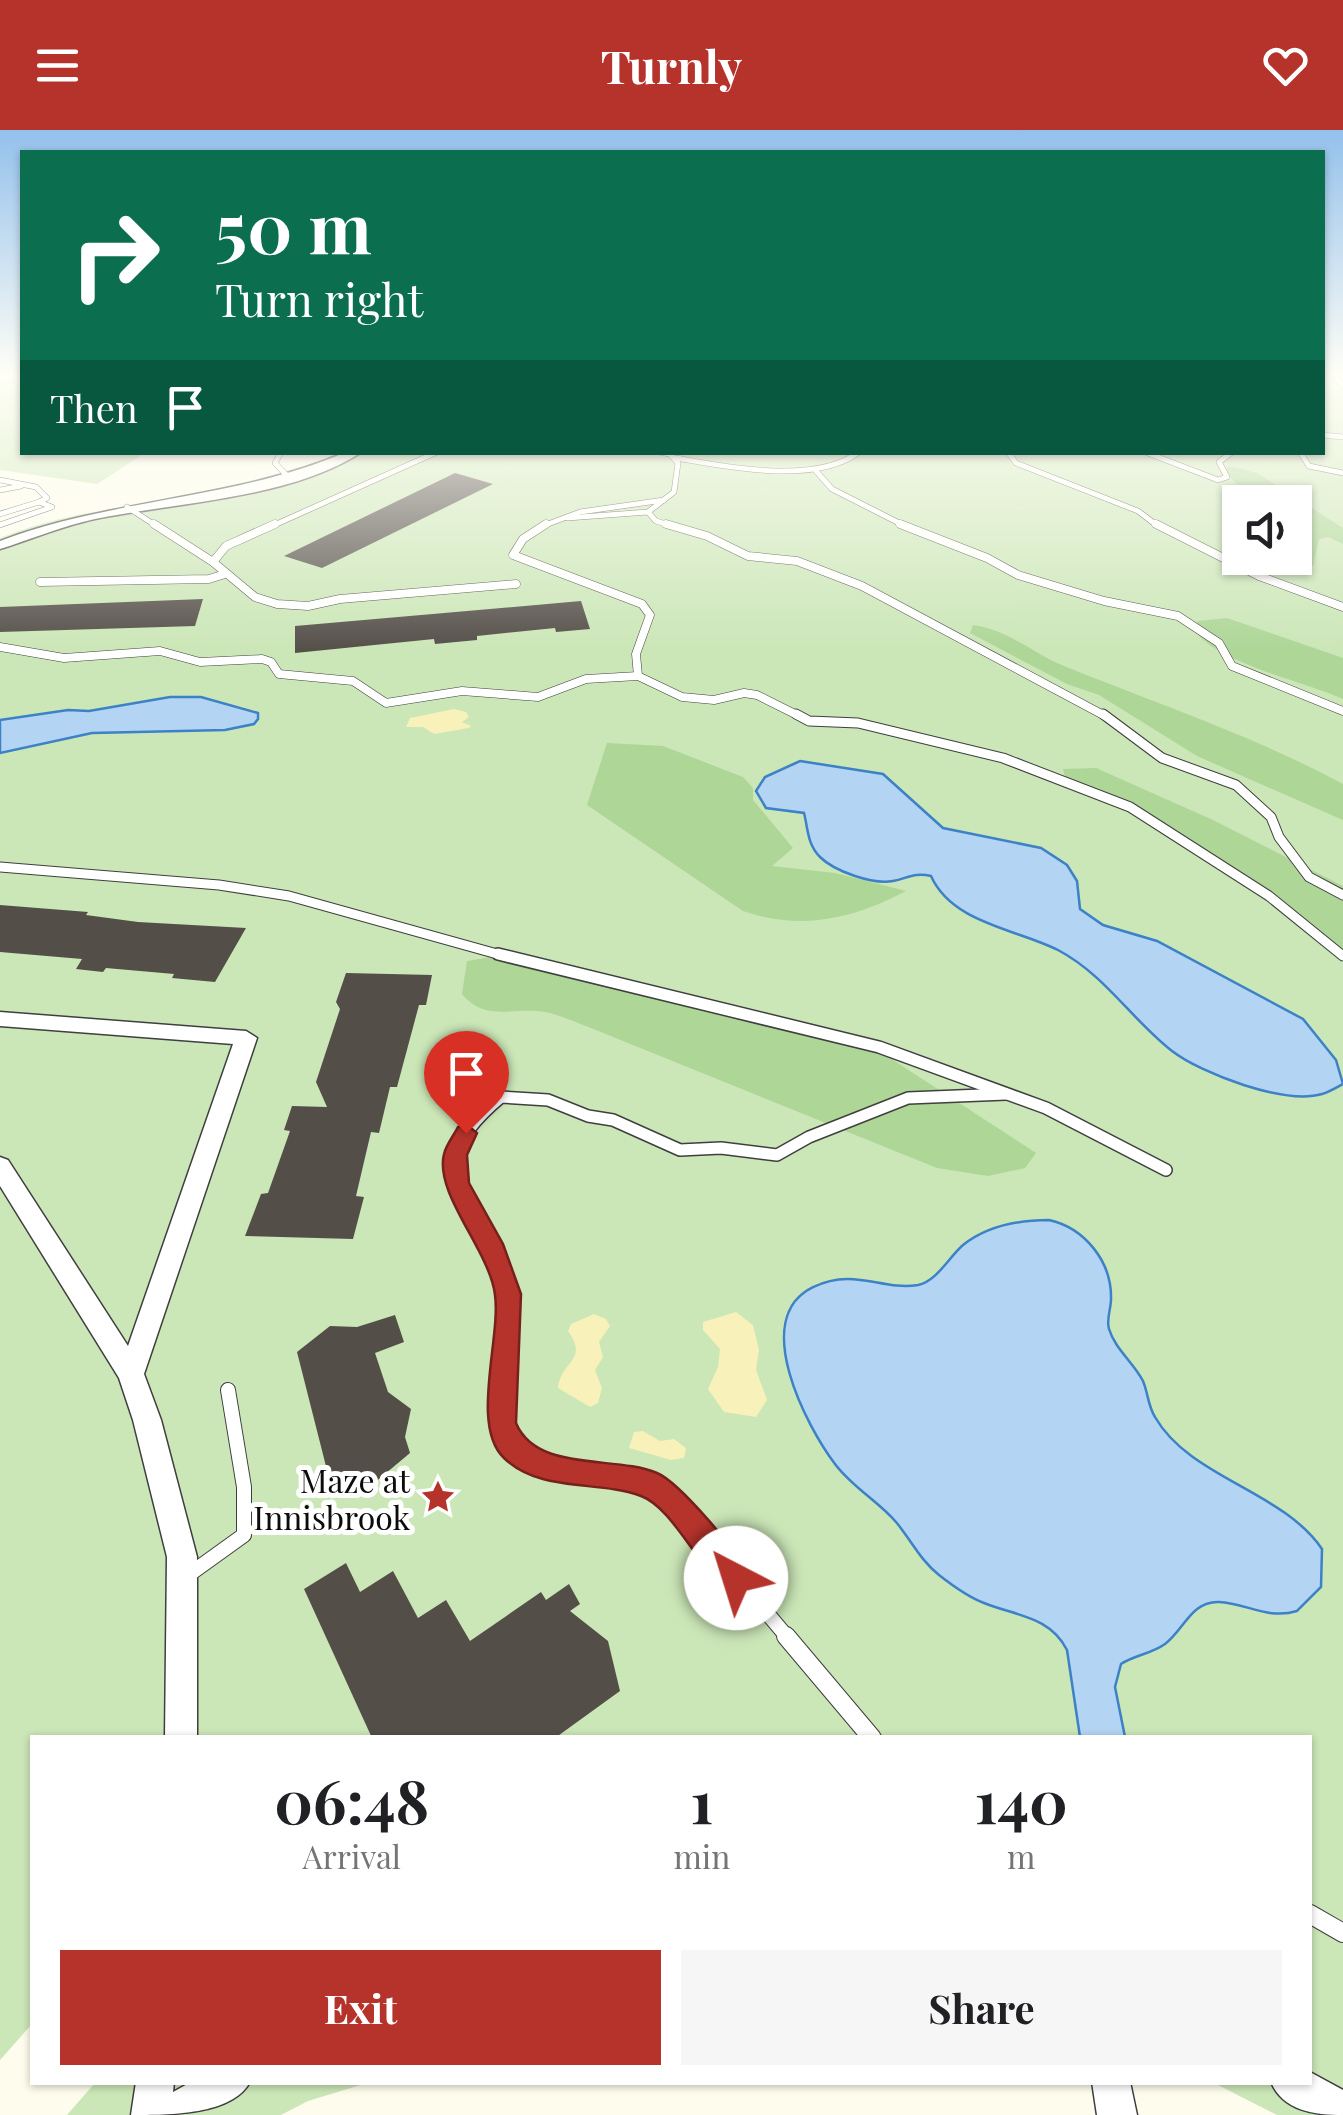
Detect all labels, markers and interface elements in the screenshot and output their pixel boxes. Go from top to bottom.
text: Turnly [601,35,742,95]
icon: menu [30,38,85,93]
icon: heart [1258,38,1313,93]
text: 50 m [215,178,372,272]
icon: right [50,190,180,320]
text: Turn right [215,268,423,328]
icon: arrive [158,380,213,435]
text: Then [50,382,138,433]
map controls [1222,485,1312,575]
button: sound [1222,485,1312,575]
pin [424,1031,509,1134]
icon: arrive [439,1046,494,1101]
place label: Maze at Innisbrook [253,1458,411,1538]
place icon: Maze at Innisbrook [419,1478,457,1516]
position arrow [684,1526,788,1630]
text: 06:48 [274,1759,429,1839]
text: 1 [690,1759,713,1839]
text: 140 [974,1759,1068,1839]
text: Arrival [302,1834,401,1877]
text: min [673,1834,730,1877]
text: m [1007,1834,1035,1877]
button: Exit [60,1950,661,2065]
button: Share [681,1950,1282,2065]

